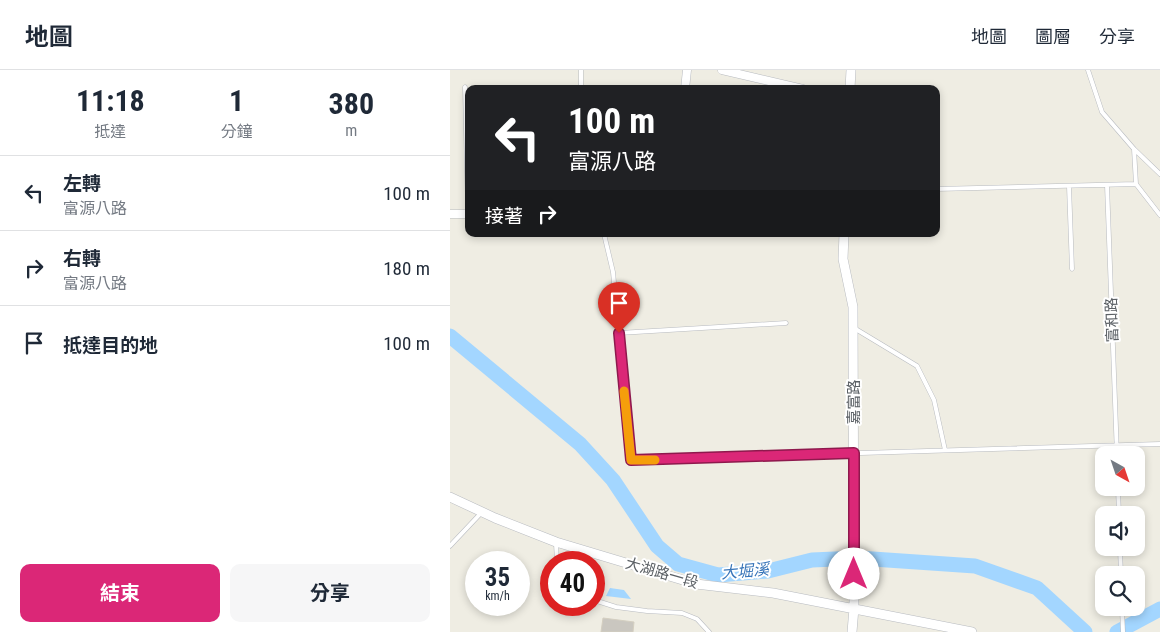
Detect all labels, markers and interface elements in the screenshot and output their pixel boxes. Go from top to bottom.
text: 地圖 [25,23,73,51]
text: 地圖 [971,26,1007,47]
text: 圖層 [1035,26,1071,47]
text: 分享 [1099,26,1135,47]
text: 11:18 [76,83,145,118]
text: 1 [229,83,244,118]
text: 380 [329,86,374,121]
text: 100 m [568,101,655,142]
icon: left [485,105,550,170]
text: m [345,121,357,140]
text: 抵達 [94,122,126,141]
text: 分鐘 [221,122,253,141]
text: 富源八路 [568,149,656,174]
text: 左轉 [63,172,101,195]
icon: left [20,179,48,207]
text: 100 m [383,182,430,205]
text: 富源八路 [63,199,127,218]
icon: right [533,200,561,228]
text: 接著 [485,205,523,228]
text: 右轉 [63,247,101,270]
icon: right [20,254,48,282]
text: 180 m [383,257,430,280]
text: 富源八路 [63,274,127,293]
pin [598,282,640,333]
icon: arrive [605,289,633,317]
street label: 富和路 [1102,297,1122,343]
icon: arrive [20,329,48,357]
text: 100 m [383,332,430,355]
text: 抵達目的地 [63,334,158,357]
street label: 嘉富路 [845,379,863,425]
north arrow [1095,446,1145,496]
map controls [1095,446,1145,616]
button: sound [1095,506,1145,556]
position arrow [827,547,879,599]
speed limit sign: 40 [540,551,605,616]
street label: 大湖路一段 [623,554,701,592]
water label: 大堀溪 [720,559,772,583]
text: 35 [485,563,510,592]
button: 結束 [20,564,220,622]
button: 分享 [230,564,430,622]
button: search [1095,566,1145,616]
text: km/h [485,589,510,603]

